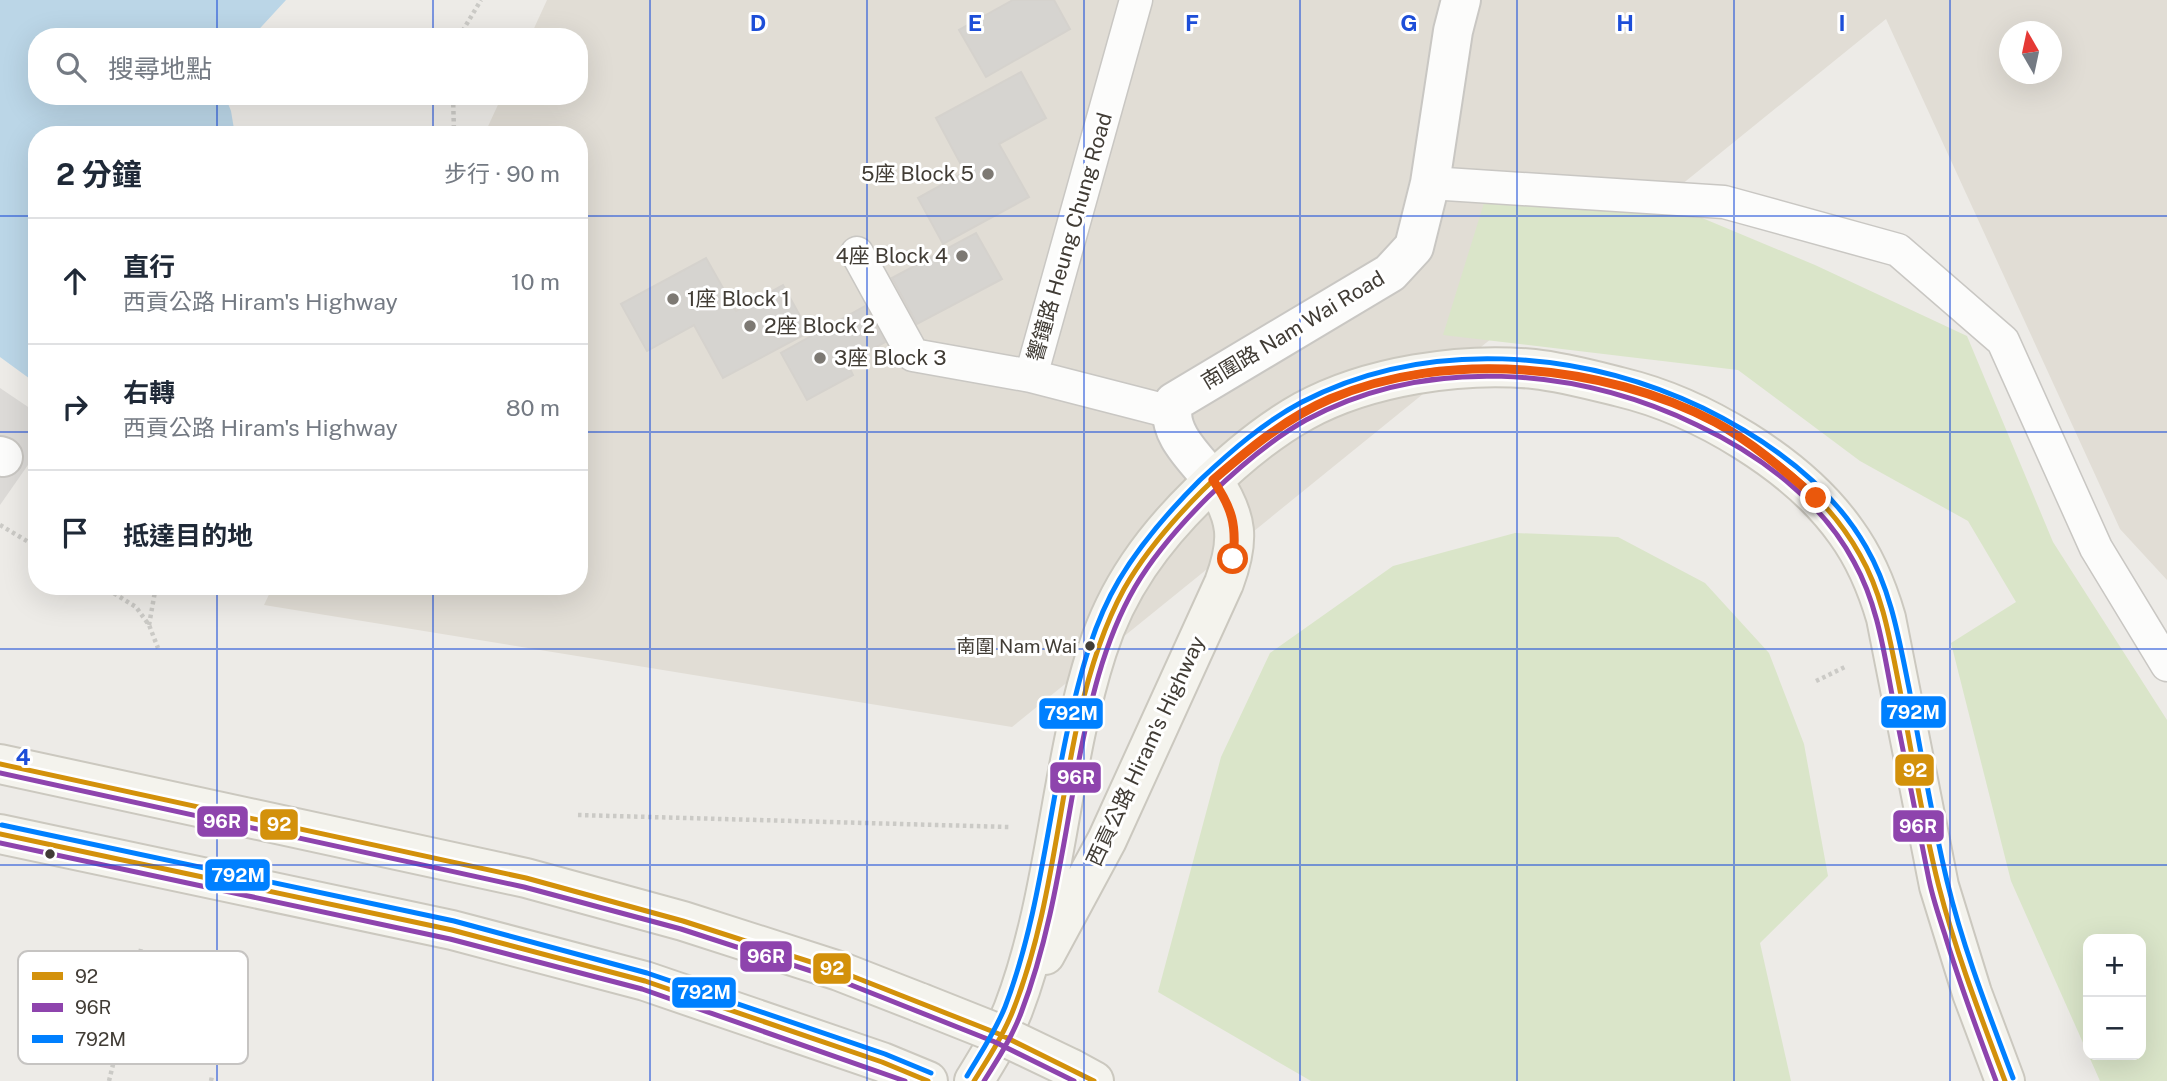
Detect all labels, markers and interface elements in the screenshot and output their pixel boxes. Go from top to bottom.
text: D [750,9,766,36]
text: E [968,9,982,36]
text: F [1185,9,1199,36]
text: G [1400,9,1418,36]
text: H [1616,9,1634,36]
text: I [1838,9,1846,36]
north arrow [1999,21,2062,84]
search box [28,28,588,105]
icon: search [52,48,90,86]
text: 搜尋地點 [108,53,212,84]
street label: 響鐘路 Heung Chung Road [1022,110,1117,364]
text: 2 分鐘 [56,156,142,192]
text: 步行 · 90 m [444,160,560,187]
place label: 5座 Block 5 [861,161,974,186]
marker: 5座 Block 5 [980,166,996,182]
place label: 4座 Block 4 [836,243,948,268]
marker: 4座 Block 4 [954,248,970,264]
text: 直行 [123,251,175,282]
icon: ahead [56,262,94,300]
street label: 南圍路 Nam Wai Road [1197,265,1389,394]
text: 10 m [511,268,560,295]
place label: 1座 Block 1 [687,286,790,311]
text: 西貢公路 Hiram's Highway [123,288,398,315]
marker: 1座 Block 1 [665,291,681,307]
place label: 2座 Block 2 [764,313,875,338]
marker: 2座 Block 2 [742,318,758,334]
place label: 3座 Block 3 [834,345,947,370]
marker: 3座 Block 3 [812,350,828,366]
text: 右轉 [123,377,175,408]
icon: right [56,388,94,426]
text: 80 m [506,394,560,421]
text: 西貢公路 Hiram's Highway [123,414,398,441]
route end [1800,482,1831,513]
icon: arrive [56,514,94,552]
text: 抵達目的地 [123,520,253,551]
route start [1217,543,1248,574]
street label: 西貢公路 Hiram's Highway [1081,632,1210,870]
place label: 南圍 Nam Wai [957,635,1077,657]
marker: 南圍 Nam Wai [1083,639,1097,653]
line badge: 792M [1880,695,1947,729]
line badge: 792M [1038,697,1104,730]
text: 792M [1886,701,1940,723]
text: 792M [1044,702,1098,724]
text: 4 [15,743,31,770]
line badge: 92 [1894,753,1935,787]
text: 92 [1903,759,1927,781]
line badge: 96R [1049,761,1102,794]
text: 96R [1057,766,1095,788]
line badge: 96R [196,805,249,838]
line badge: 92 [259,808,299,841]
line badge: 96R [1892,809,1945,843]
text: 96R [203,810,241,832]
text: 92 [267,813,291,835]
text: 96R [1899,815,1937,837]
unlabelled marker [43,847,57,861]
line badge: 792M [204,858,271,892]
text: 792M [211,864,265,886]
map controls [2083,934,2146,1060]
button: + [2083,934,2146,997]
line badge: 96R [739,940,793,973]
text: 96R [747,945,785,967]
legend [18,951,248,1064]
line badge: 92 [812,952,852,985]
text: 92 [820,957,844,979]
text: 92 [75,965,98,987]
line badge: 792M [671,976,737,1009]
text: 792M [677,981,731,1003]
text: 96R [75,996,111,1018]
button: − [2083,997,2146,1060]
text: 792M [75,1028,126,1050]

